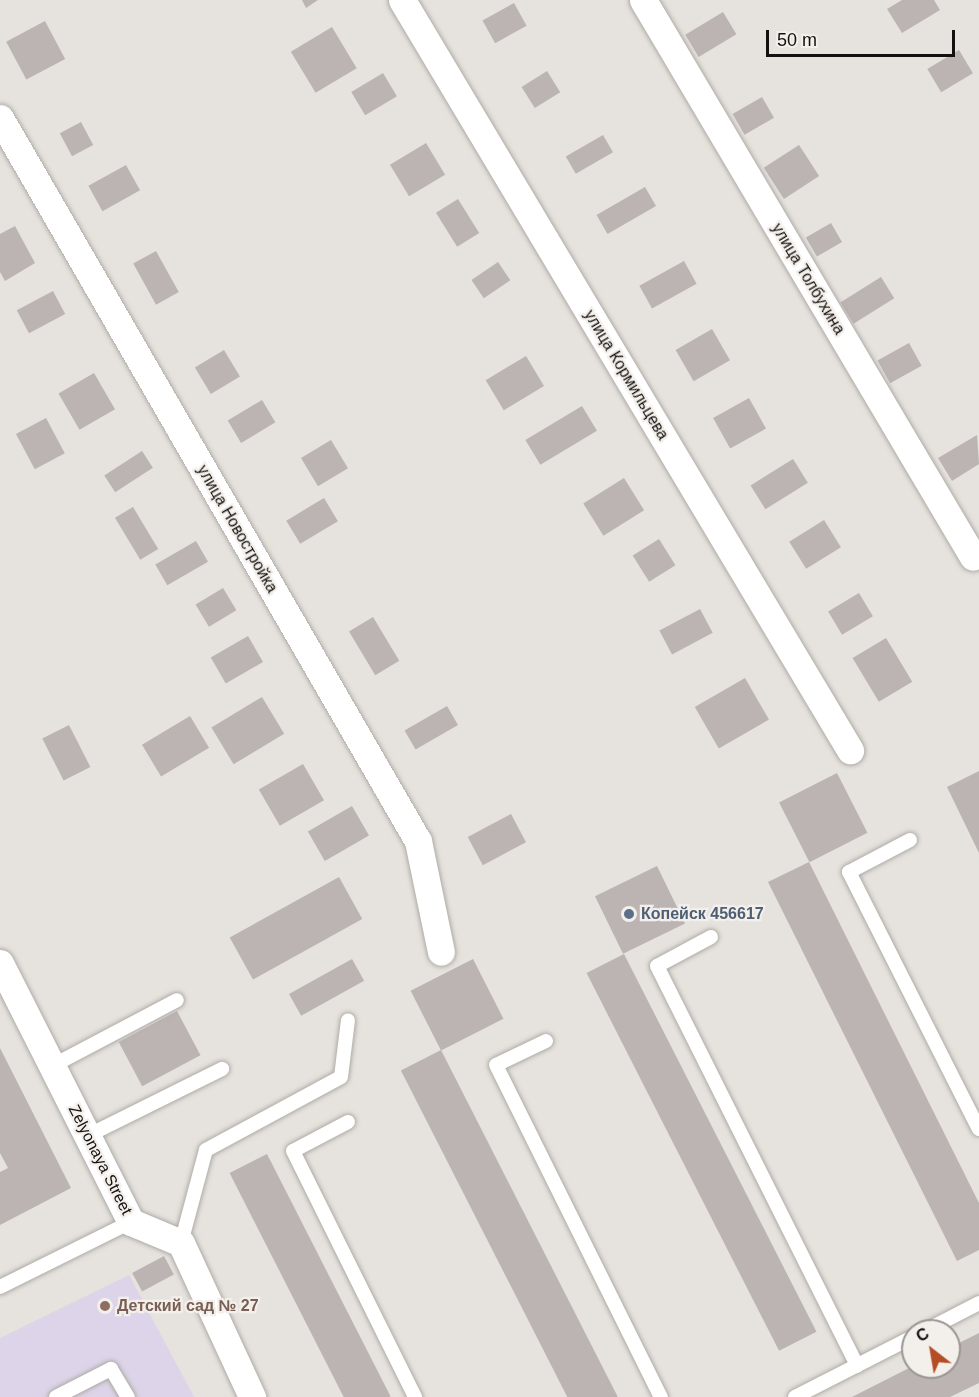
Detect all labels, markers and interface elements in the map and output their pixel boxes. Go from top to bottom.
scale bar [769,18,958,56]
text: 50 m [777,30,817,50]
street label: улица Толбухина [767,220,849,338]
street label: улица Кормильцева [580,307,672,443]
street label: улица Новостройка [193,462,281,596]
place label: Копейск 456617 [641,904,764,924]
marker: Копейск 456617 [622,907,636,921]
street label: Zelyonaya Street [64,1102,136,1218]
place label: Детский сад № 27 [117,1296,259,1316]
marker: Детский сад № 27 [98,1299,112,1313]
north arrow [901,1319,961,1379]
text: С [913,1325,932,1345]

